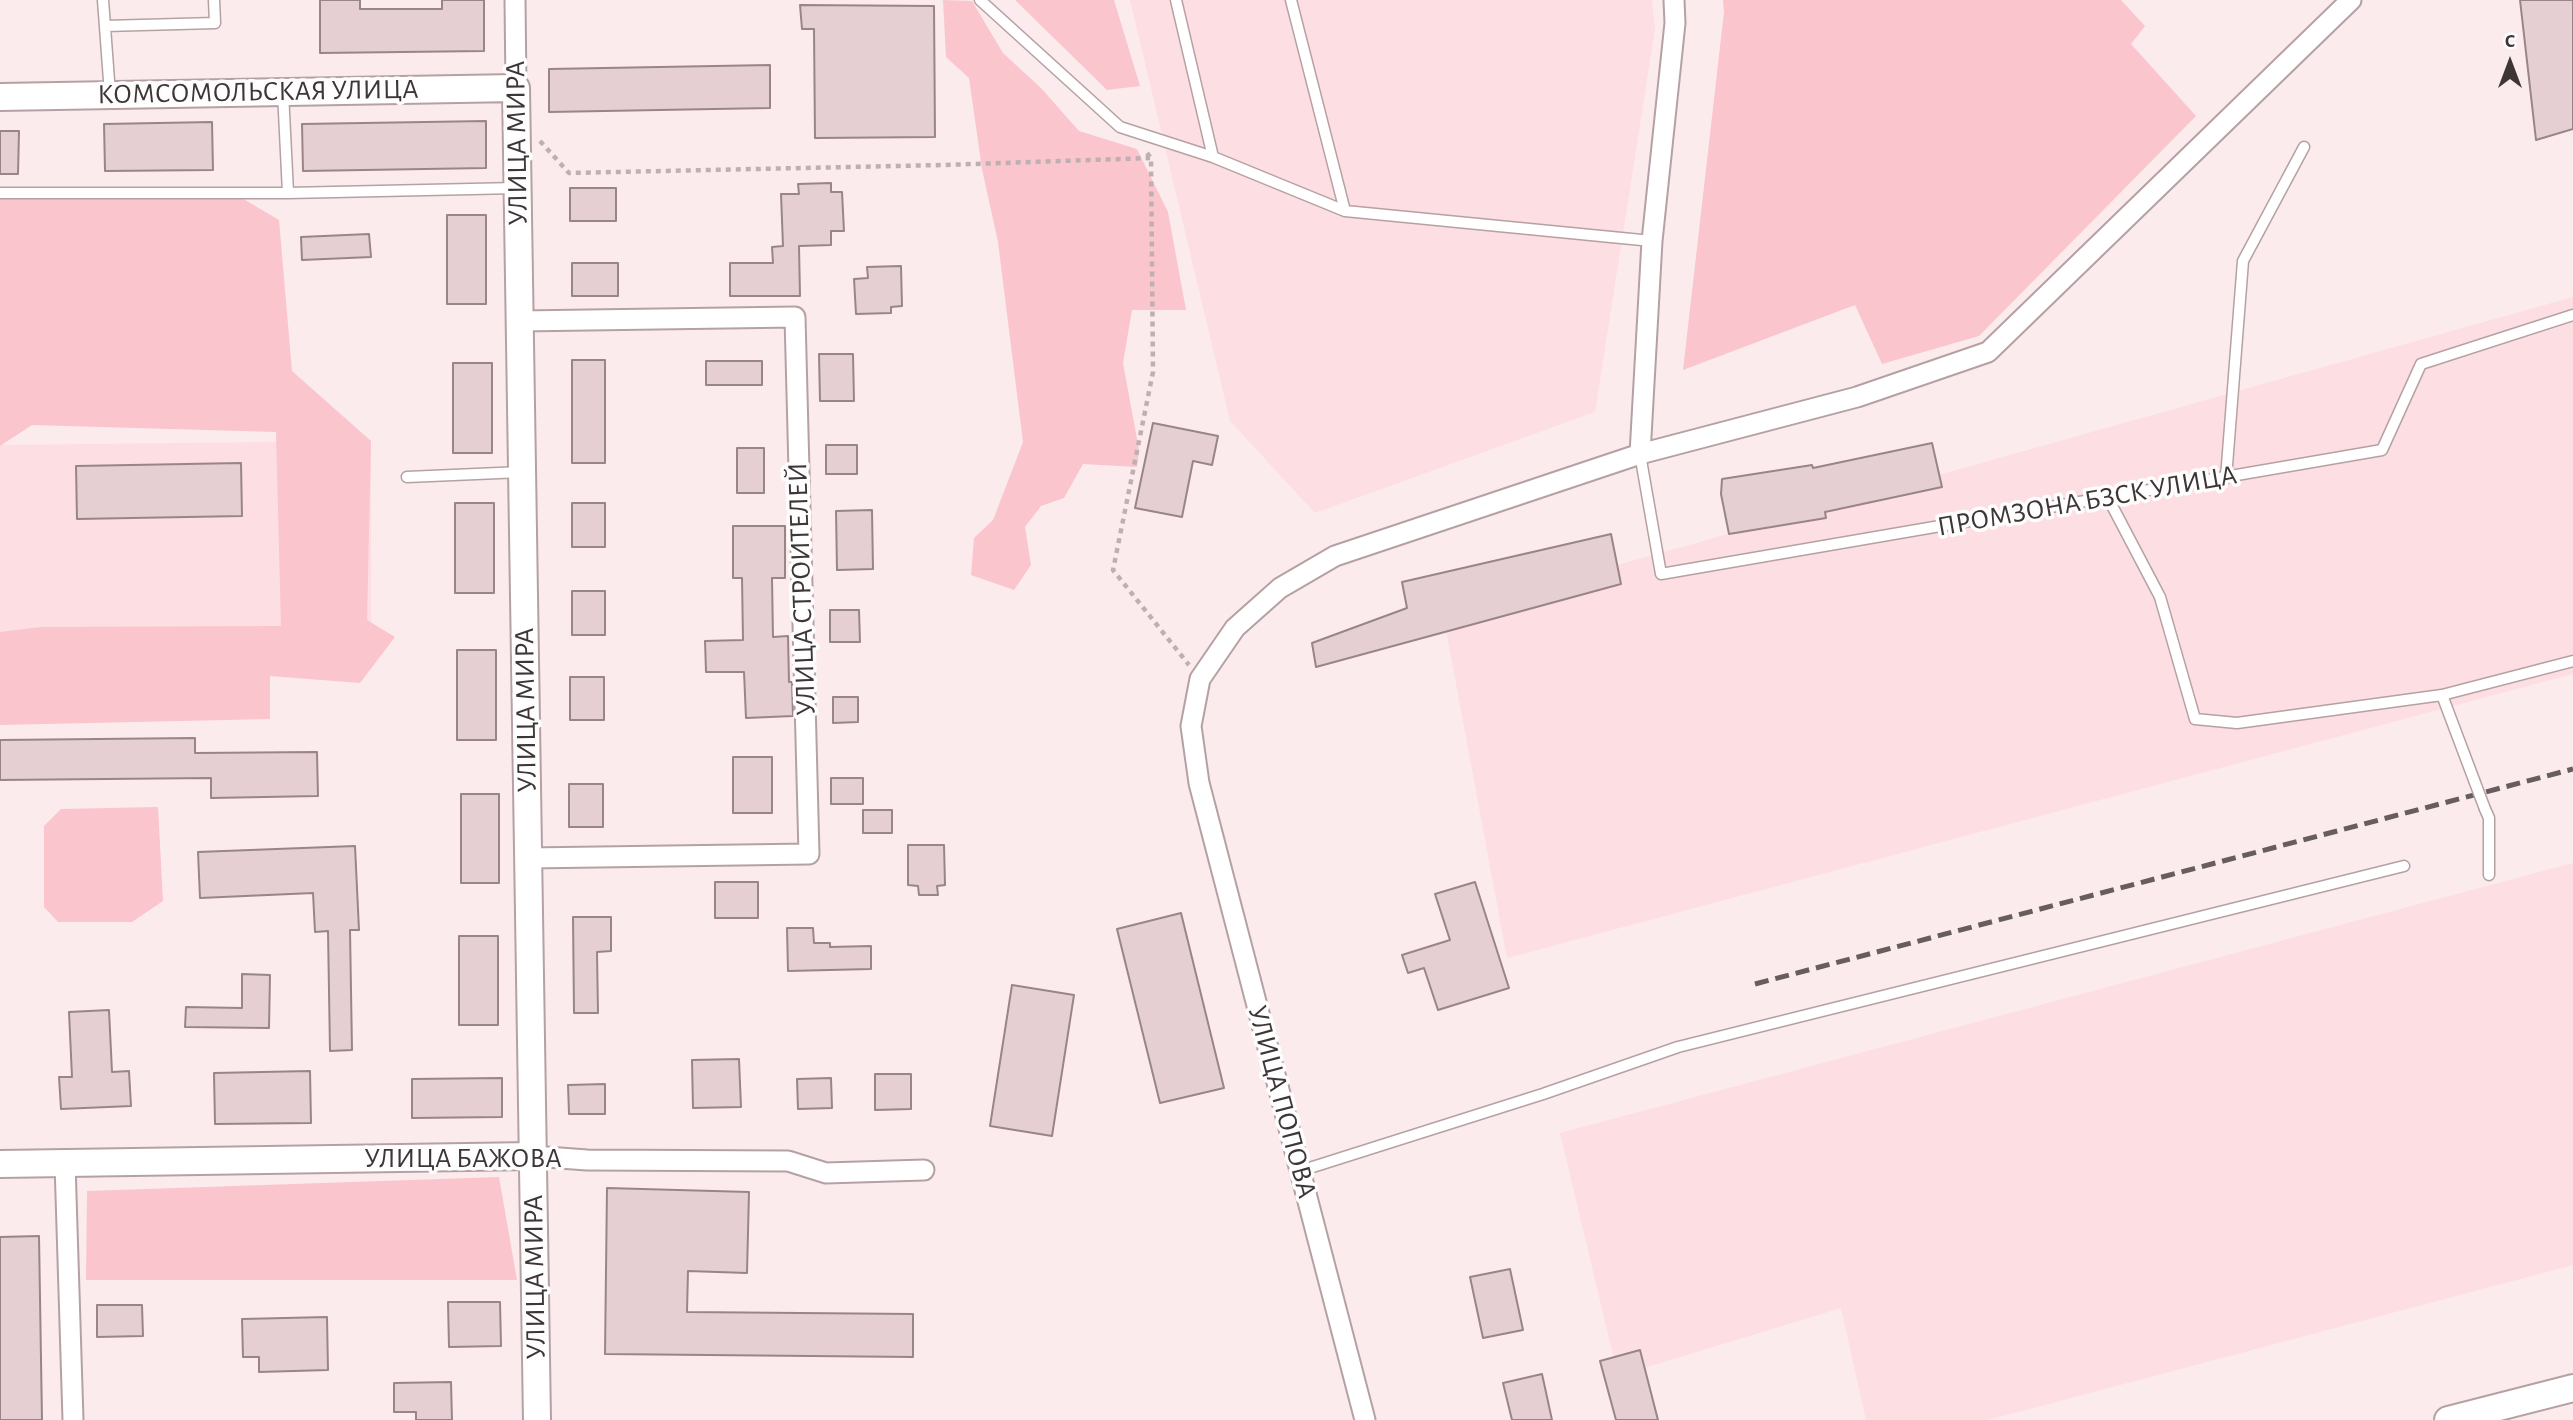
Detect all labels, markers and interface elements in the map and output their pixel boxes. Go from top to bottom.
north arrow [2475,28,2545,98]
text: С [2505,32,2515,51]
street label: УЛИЦА МИРА [499,60,535,226]
street label: КОМСОМОЛЬСКАЯ УЛИЦА [97,72,419,112]
street label: ПРОМЗОНА БЗСК УЛИЦА [1935,458,2239,544]
street label: УЛИЦА СТРОИТЕЛЕЙ [781,462,823,716]
street label: УЛИЦА МИРА [508,627,544,793]
street label: УЛИЦА ПОПОВА [1240,1002,1324,1202]
street label: УЛИЦА БАЖОВА [364,1142,562,1176]
street label: УЛИЦА МИРА [517,1194,553,1360]

